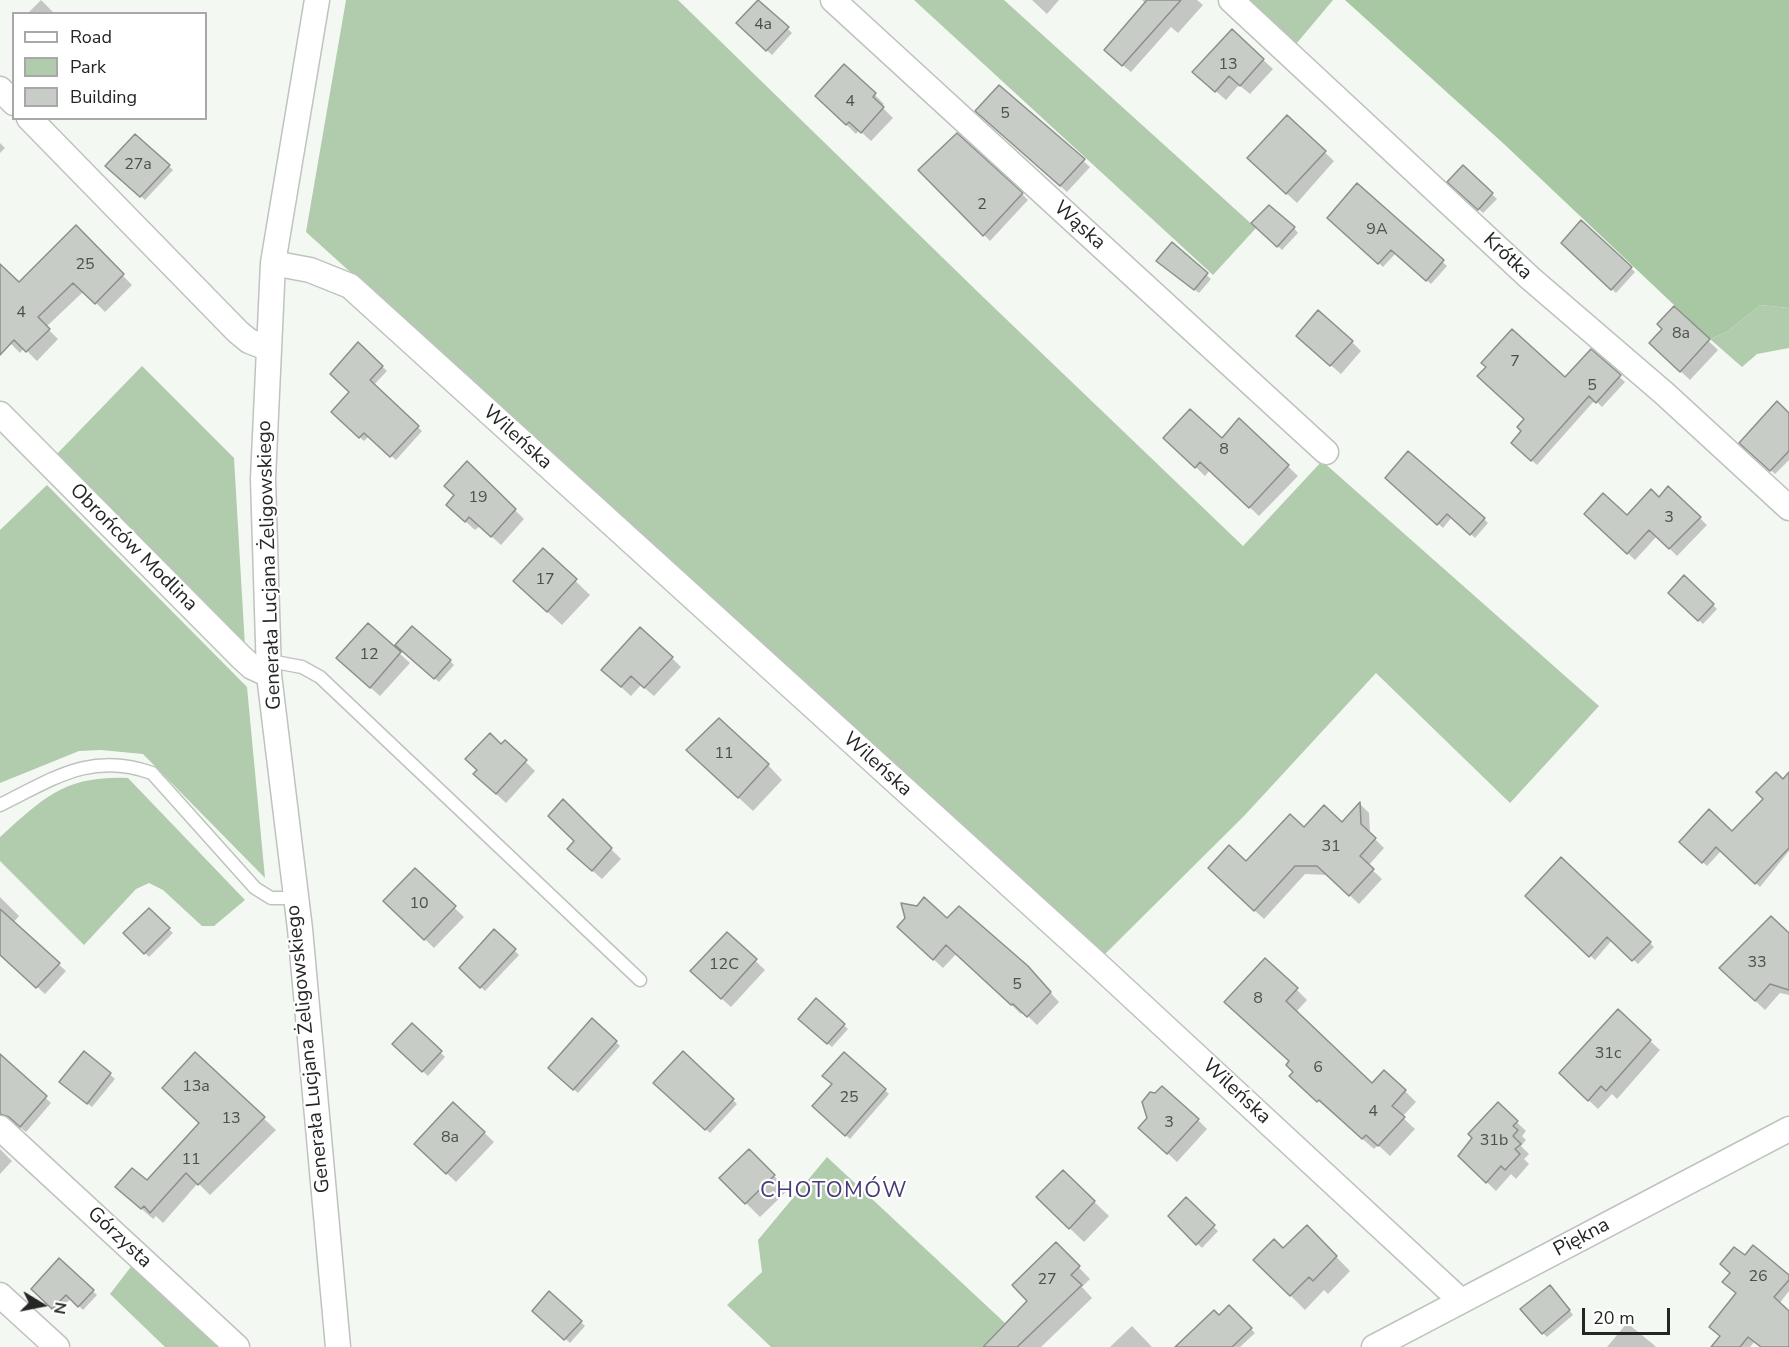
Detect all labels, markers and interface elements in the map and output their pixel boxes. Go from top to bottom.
legend [12,12,207,120]
house number: 4a [754,15,772,35]
text: Road [70,25,112,49]
text: Park [70,55,106,79]
house number: 13 [1218,55,1238,75]
text: Building [70,85,137,109]
house number: 4 [845,92,855,112]
house number: 5 [1000,104,1010,124]
house number: 27a [124,155,152,175]
house number: 2 [977,195,987,215]
street label: Wąska [1048,196,1110,256]
house number: 9A [1366,220,1388,240]
street label: Krótka [1478,228,1536,286]
house number: 25 [75,255,95,275]
house number: 4 [16,303,26,323]
house number: 8a [1672,324,1690,344]
house number: 7 [1510,352,1520,372]
house number: 5 [1587,376,1597,396]
street label: Wileńska [478,401,556,475]
street label: Generała Lucjana Żeligowskiego [253,420,287,710]
house number: 8 [1219,440,1229,460]
street label: Obrońców Modlina [64,479,202,617]
house number: 19 [468,488,488,508]
house number: 3 [1664,508,1674,528]
house number: 17 [535,570,555,590]
house number: 12 [359,645,379,665]
street label: Wileńska [838,728,916,802]
house number: 11 [714,744,734,764]
house number: 31 [1321,837,1341,857]
house number: 10 [409,894,429,914]
street label: Generała Lucjana Żeligowskiego [282,904,336,1194]
house number: 33 [1747,953,1767,973]
house number: 12C [709,955,739,975]
house number: 5 [1012,975,1022,995]
house number: 8 [1253,989,1263,1009]
house number: 31c [1595,1044,1621,1064]
street label: Wileńska [1197,1054,1275,1130]
house number: 6 [1313,1058,1323,1078]
house number: 13a [182,1077,210,1097]
house number: 25 [839,1088,859,1108]
house number: 4 [1368,1102,1378,1122]
house number: 13 [221,1109,241,1129]
house number: 3 [1164,1113,1174,1133]
house number: 8a [441,1128,459,1148]
house number: 31b [1480,1131,1508,1151]
house number: 11 [181,1150,201,1170]
district label: CHOTOMÓW [760,1179,908,1205]
street label: Górzysta [82,1202,156,1274]
street label: Piękna [1550,1213,1614,1263]
house number: 26 [1748,1267,1768,1287]
house number: 27 [1037,1270,1057,1290]
north arrow [12,1275,72,1335]
scale bar [1585,1296,1674,1334]
text: N [48,1300,72,1316]
text: 20 m [1593,1306,1635,1330]

